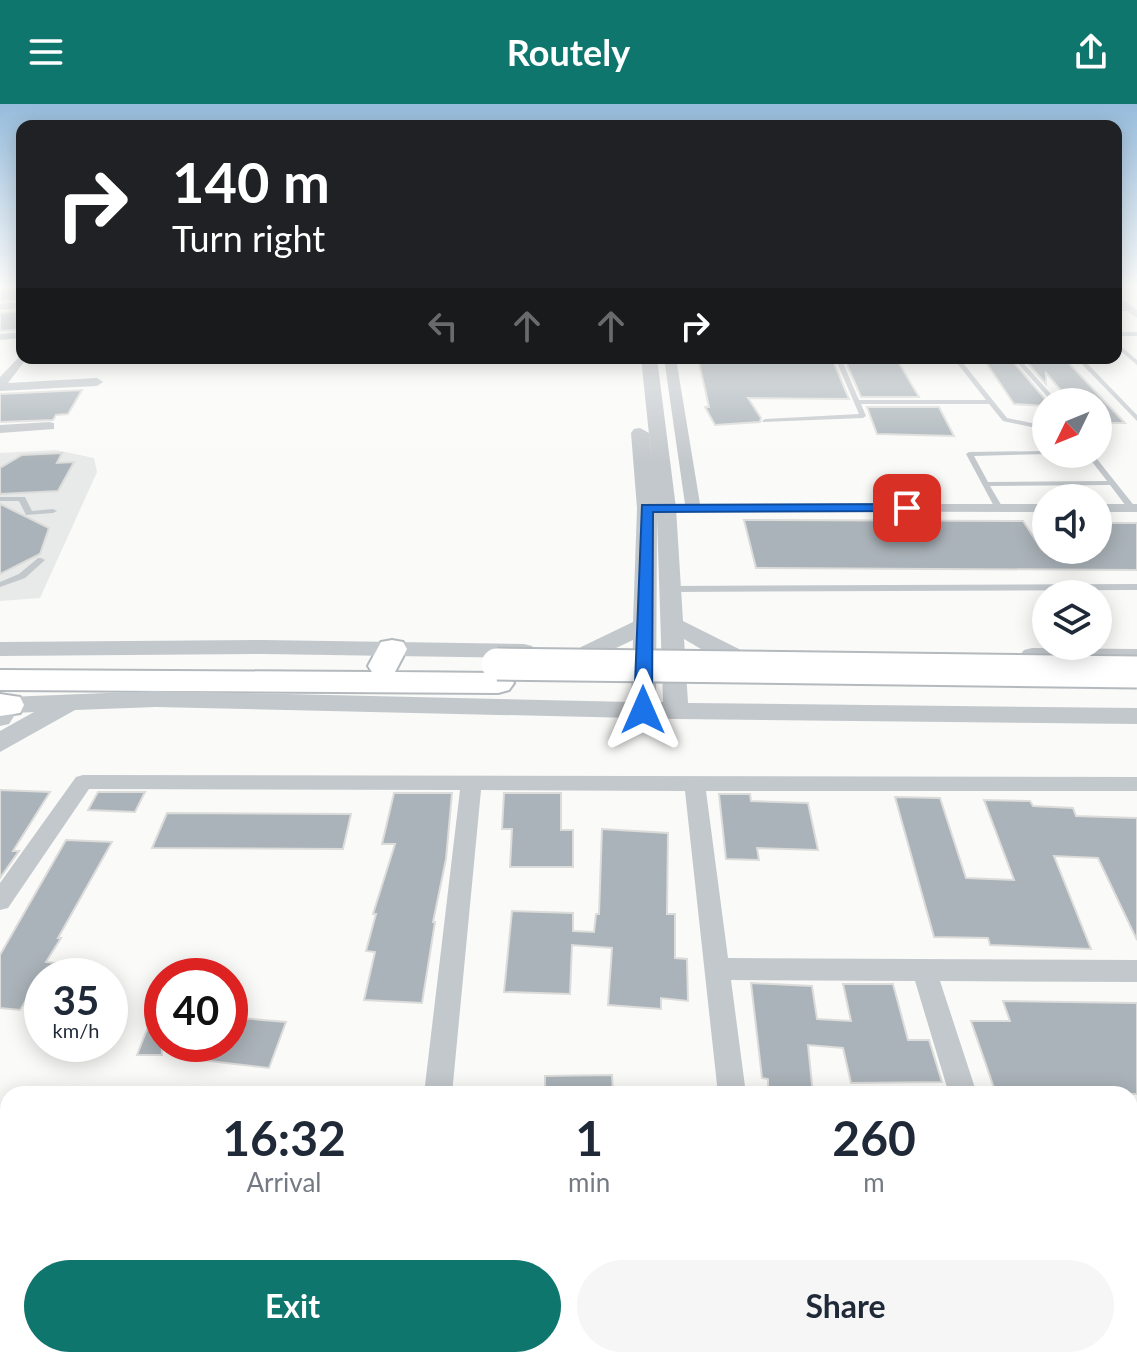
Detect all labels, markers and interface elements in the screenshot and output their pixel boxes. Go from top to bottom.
icon: menu [24,30,68,74]
text: Routely [507,30,630,74]
icon: share [1069,30,1113,74]
text: 140 m [172,148,330,215]
icon: right [40,152,144,256]
text: Turn right [172,216,325,260]
icon: left [421,304,465,348]
icon: ahead [505,304,549,348]
icon: ahead [589,304,633,348]
icon: right [673,304,717,348]
north arrow [1032,388,1112,468]
map controls [1032,388,1112,660]
pin [873,474,941,542]
button: sound [1032,484,1112,564]
icon: arrive [885,486,929,530]
button: layers [1032,580,1112,660]
position arrow [601,668,685,752]
speed limit sign: 40 [144,958,248,1062]
text: 35 [53,976,99,1024]
text: km/h [53,1018,99,1042]
text: 16:32 [222,1109,346,1166]
text: 1 [575,1109,603,1166]
text: 260 [832,1109,916,1166]
text: Arrival [247,1166,321,1198]
text: min [568,1166,610,1198]
text: m [863,1166,885,1198]
button: Exit [24,1260,561,1352]
button: Share [577,1260,1114,1352]

